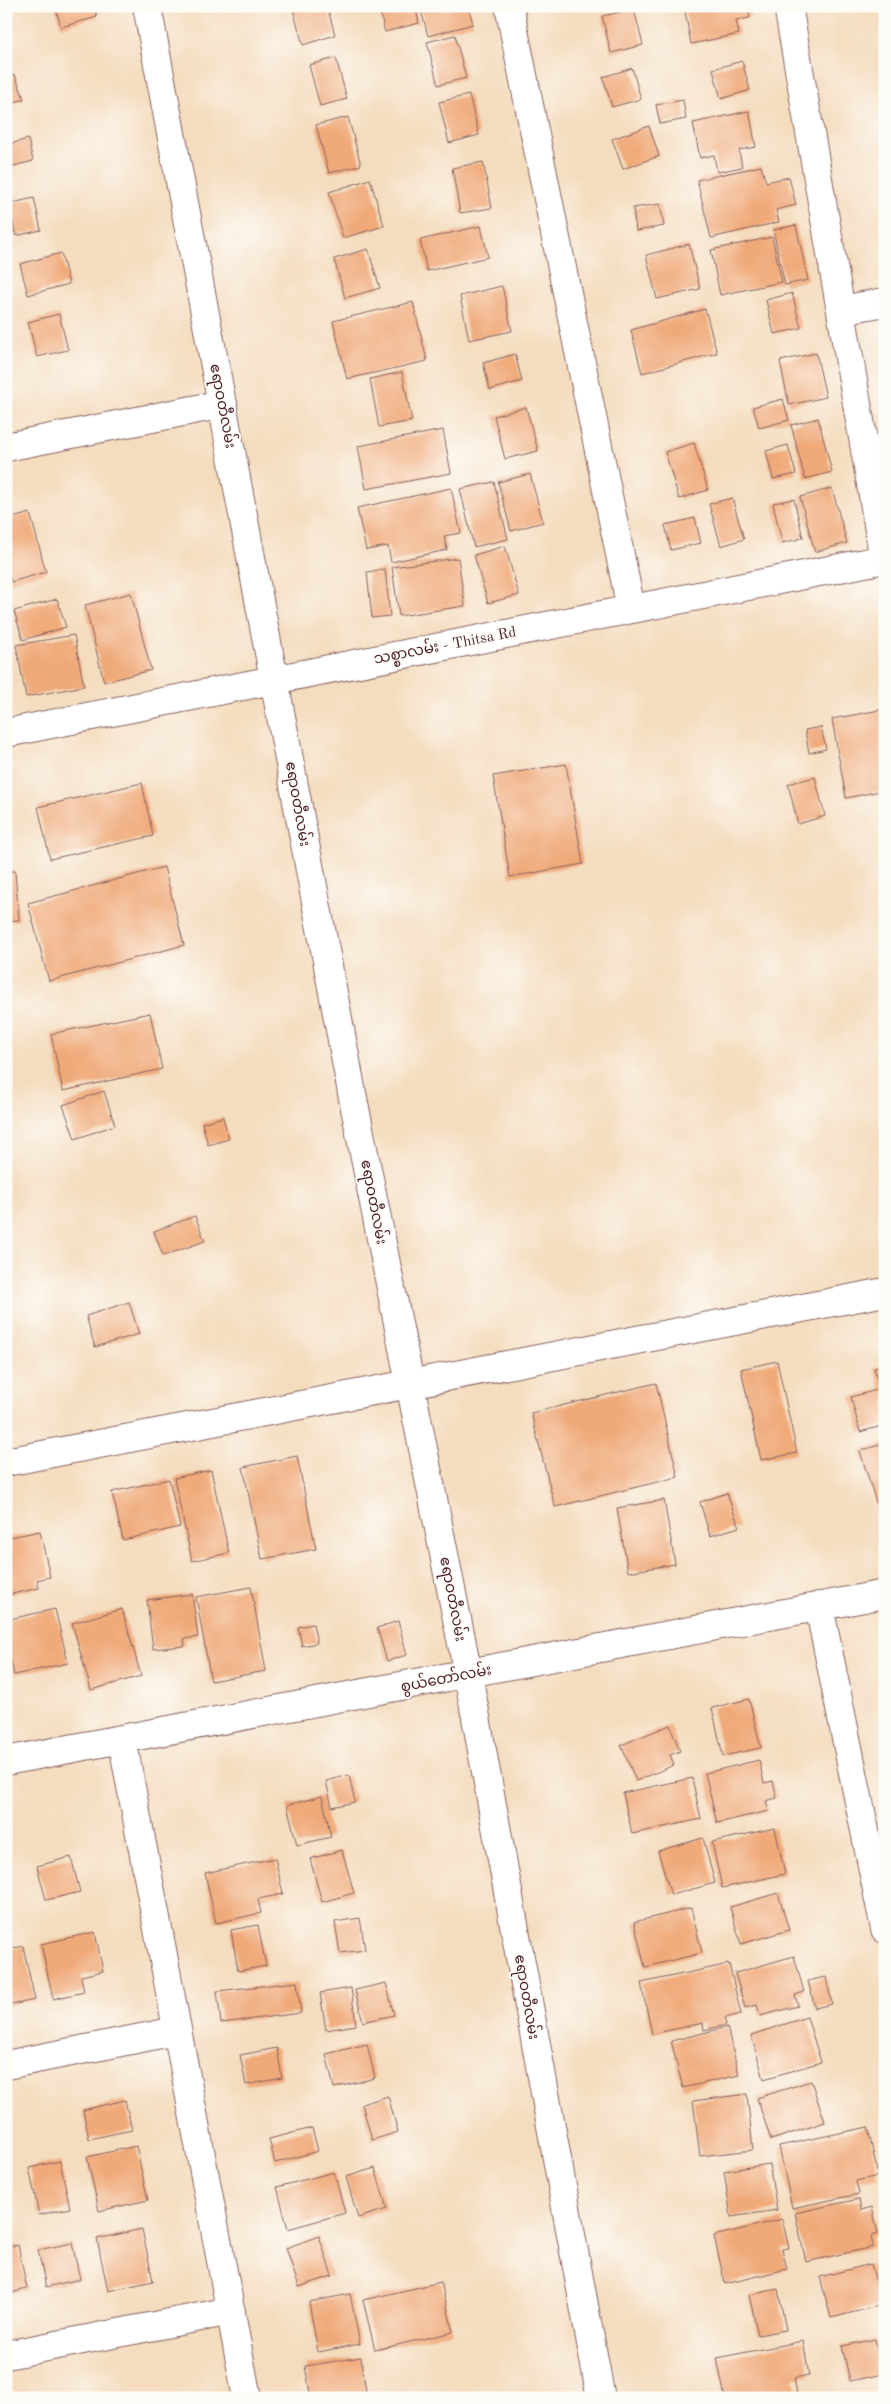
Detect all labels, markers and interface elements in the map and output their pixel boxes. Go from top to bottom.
street label: ဧရာဝတီလမ်း [203,362,241,450]
street label: သစ္စာလမ်း - Thitsa Rd [372,621,519,671]
street label: ဧရာဝတီလမ်း [279,760,315,848]
street label: ဧရာဝတီလမ်း [354,1158,392,1246]
street label: ဧရာဝတီလမ်း [433,1555,471,1643]
street label: စွယ်တော်လမ်း [399,1659,493,1698]
street label: ဧရာဝတီလမ်း [508,1953,544,2041]

